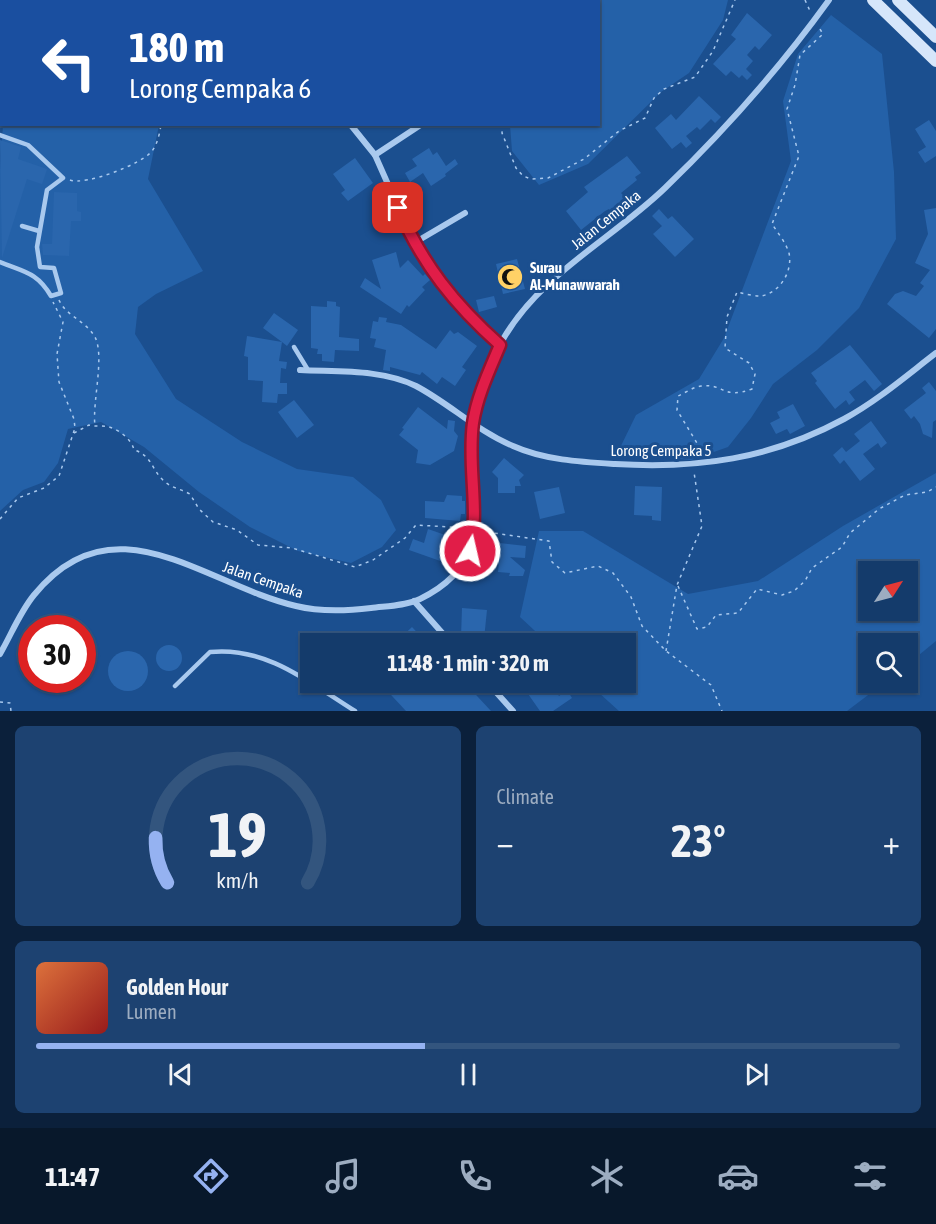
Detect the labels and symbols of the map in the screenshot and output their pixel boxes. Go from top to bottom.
pin [372,182,423,233]
street label: Jalan Cempaka [568,187,644,253]
place label: Surau Al-Munawwarah [529,259,620,293]
mosque icon: Surau Al-Munawwarah [495,262,525,292]
street label: Lorong Cempaka 5 [610,442,712,459]
position arrow [438,519,502,583]
street label: Jalan Cempaka [221,558,306,601]
north arrow [858,561,918,621]
speed limit sign: 30 [18,615,96,693]

